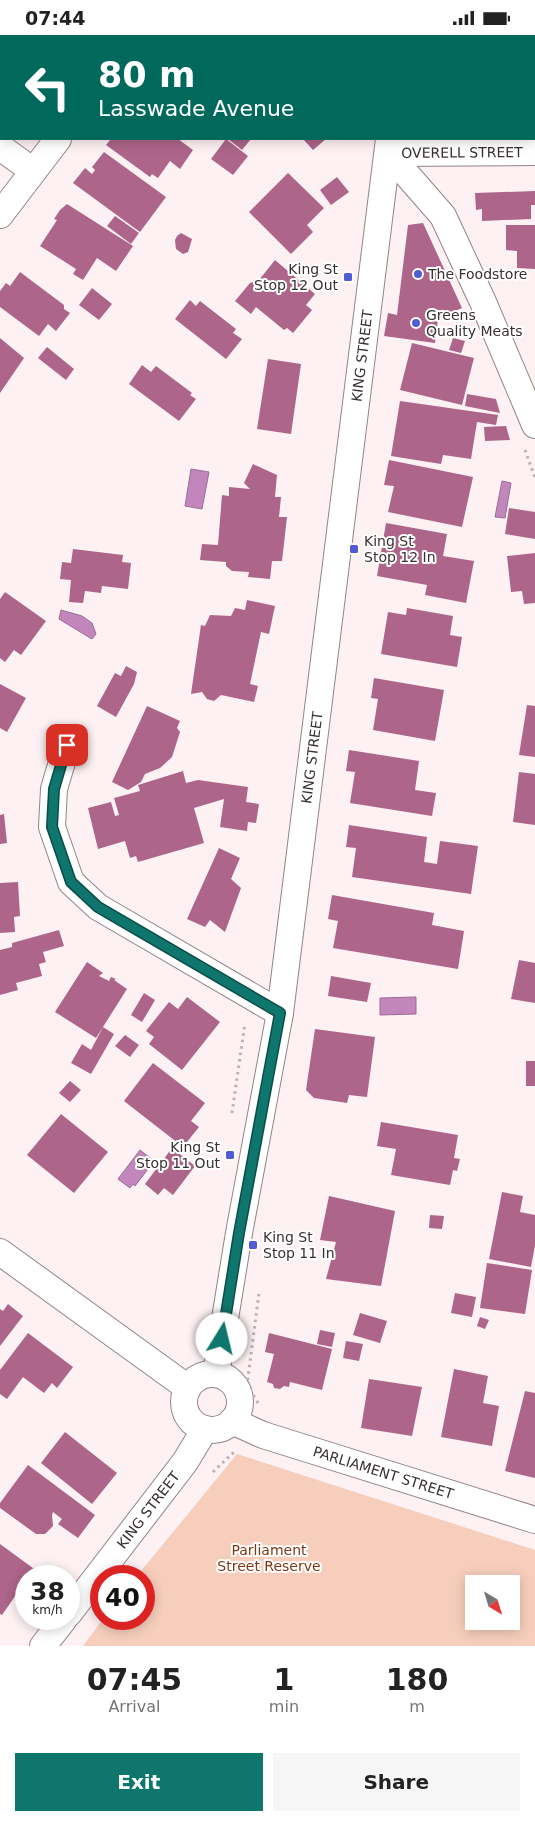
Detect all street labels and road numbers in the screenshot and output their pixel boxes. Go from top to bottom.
street label: OVERELL STREET [401,144,523,161]
street label: KING STREET [348,308,376,403]
street label: KING STREET [298,710,326,805]
street label: PARLIAMENT STREET [311,1443,456,1502]
street label: KING STREET [114,1468,183,1551]

